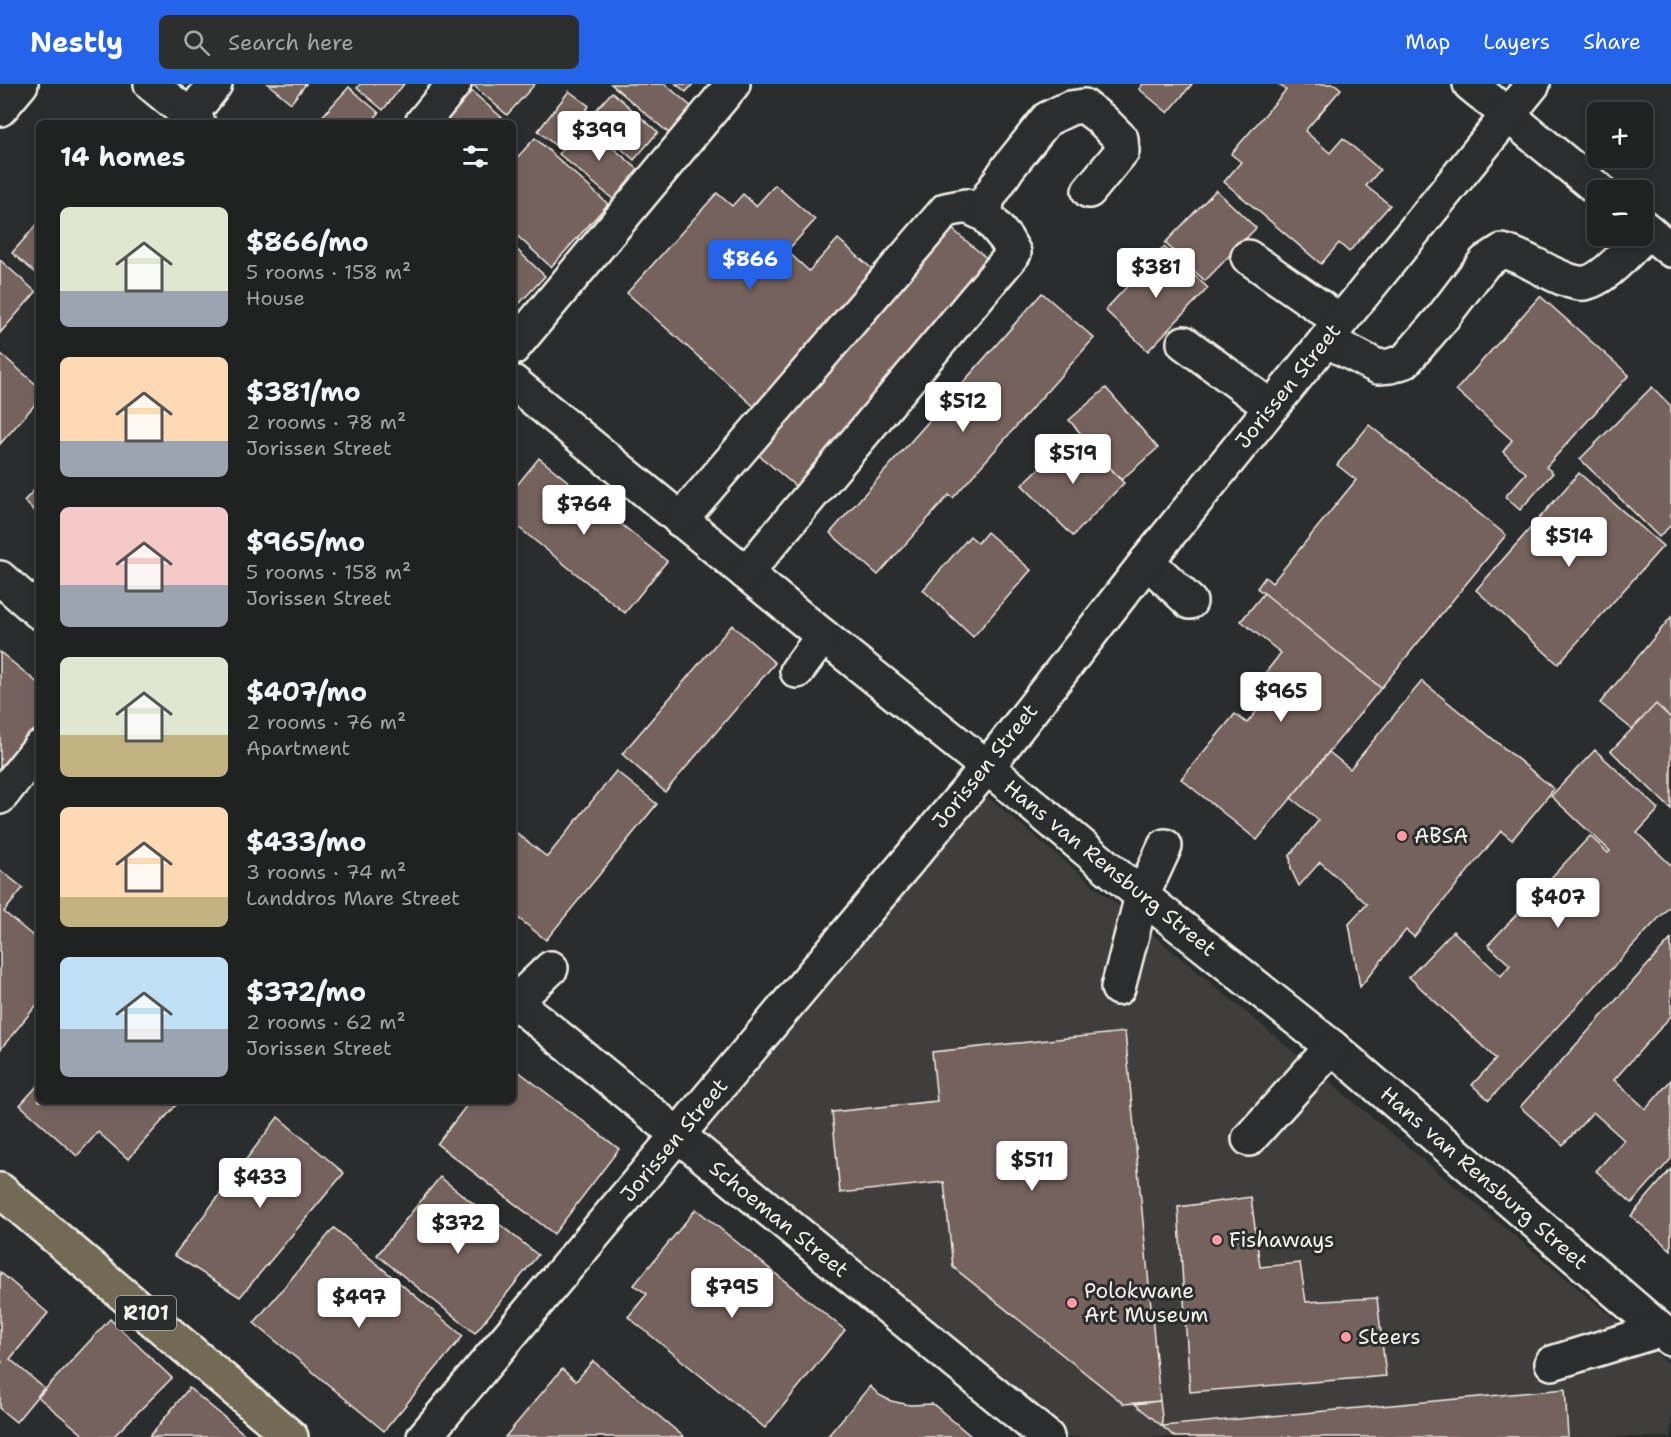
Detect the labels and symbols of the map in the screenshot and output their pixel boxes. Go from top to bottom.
pin: $399 [563,111,635,162]
pin: $866 [714,240,786,291]
pin: $381 [1120,248,1192,299]
street label: Jorissen Street [1229,318,1347,454]
pin: $512 [927,382,999,433]
pin: $519 [1037,434,1109,485]
pin: $764 [548,485,620,536]
pin: $514 [1533,517,1605,568]
pin: $965 [1245,672,1317,723]
street label: Jorissen Street [926,698,1044,834]
street label: Hans van Rensburg Street [998,773,1222,963]
place label: ABSA [1414,822,1468,850]
marker: ABSA [1395,829,1409,843]
pin: $407 [1522,878,1594,929]
street label: Jorissen Street [614,1072,734,1208]
street label: Hans van Rensburg Street [1374,1080,1594,1276]
pin: $511 [996,1141,1068,1192]
street label: Schoeman Street [704,1154,854,1284]
pin: $433 [224,1158,296,1209]
pin: $372 [422,1204,494,1255]
place label: Fishaways [1229,1226,1334,1254]
marker: Fishaways [1210,1233,1224,1247]
pin: $795 [696,1268,768,1319]
place label: Polokwane Art Museum [1084,1277,1208,1329]
pin: $497 [323,1278,395,1329]
road number: R101 [116,1296,176,1330]
marker: Polokwane Art Museum [1065,1296,1079,1310]
place label: Steers [1358,1323,1421,1351]
marker: Steers [1339,1330,1353,1344]

